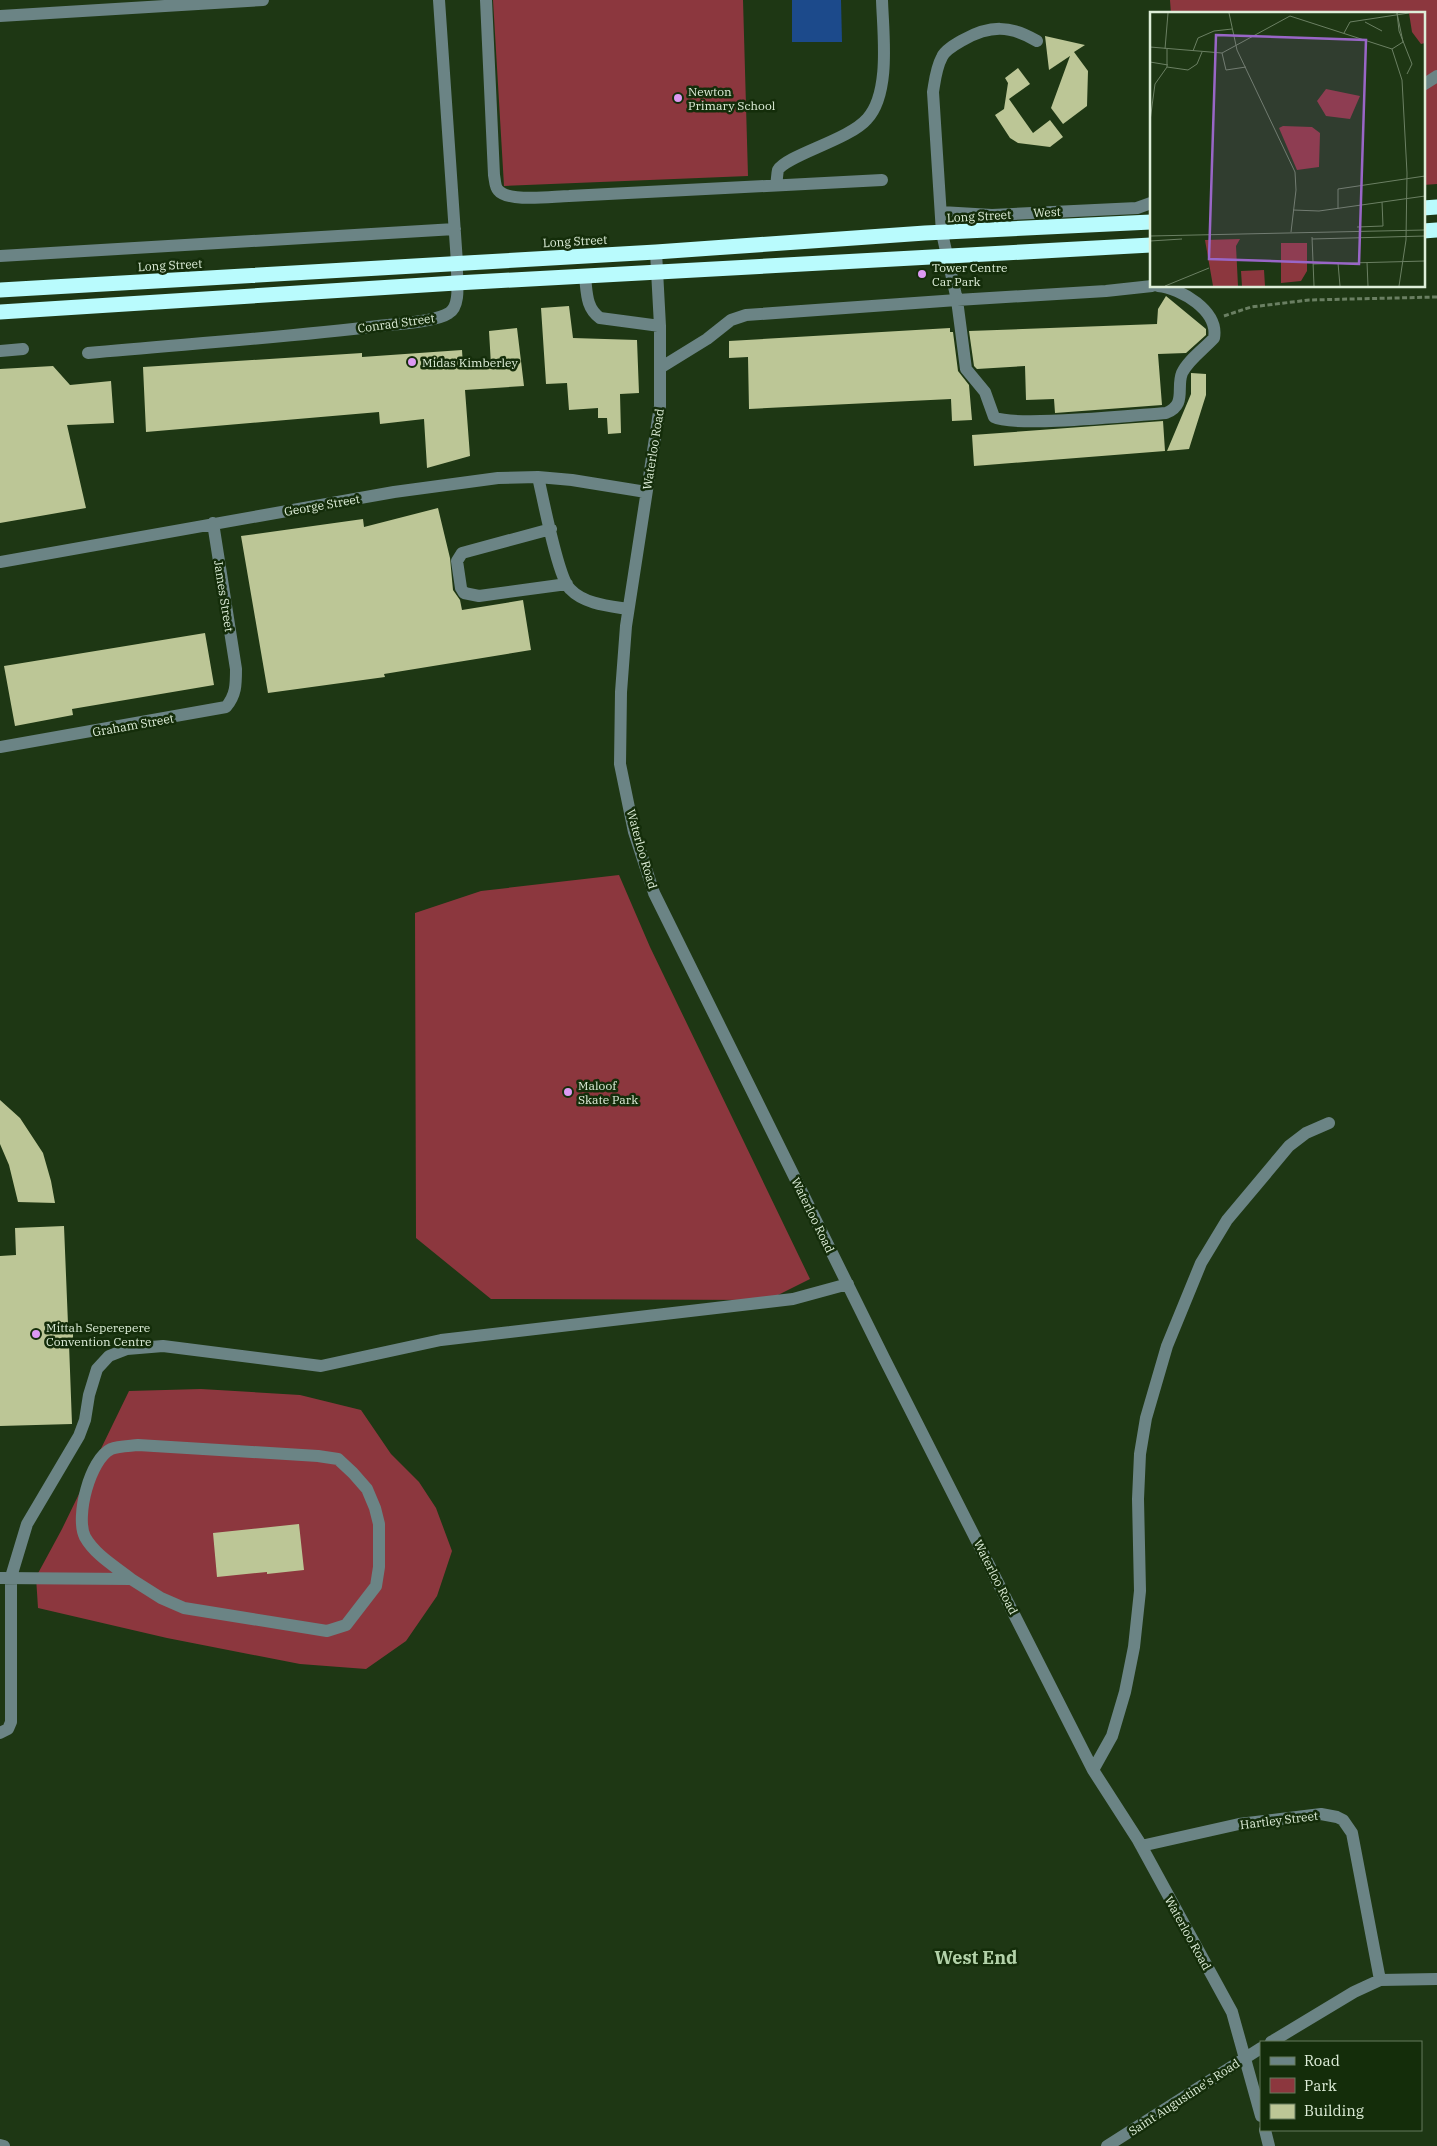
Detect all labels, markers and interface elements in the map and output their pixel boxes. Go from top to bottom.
inset map [1150,12,1424,288]
place label: Newton Primary School [688,84,776,113]
marker: Newton Primary School [672,92,684,104]
street label: West [1033,204,1061,220]
street label: Long Street [946,207,1012,225]
street label: Long Street [542,232,608,250]
street label: Long Street [137,256,203,274]
place label: Tower Centre Car Park [932,260,1008,289]
marker: Tower Centre Car Park [916,268,928,280]
street label: Conrad Street [356,310,436,336]
place label: Midas Kimberley [422,355,518,370]
marker: Midas Kimberley [406,356,418,368]
street label: Waterloo Road [639,407,667,491]
street label: George Street [283,491,361,519]
street label: James Street [211,559,237,633]
street label: Graham Street [91,710,175,740]
street label: Waterloo Road [623,808,661,890]
place label: Maloof Skate Park [578,1078,638,1107]
marker: Maloof Skate Park [562,1086,574,1098]
street label: Waterloo Road [788,1175,838,1255]
place label: Mittah Seperepere Convention Centre [46,1320,151,1349]
marker: Mittah Seperepere Convention Centre [30,1328,42,1340]
street label: Waterloo Road [971,1537,1021,1617]
street label: Hartley Street [1239,1808,1319,1832]
street label: Waterloo Road [1162,1894,1214,1972]
district label: West End [935,1946,1017,1969]
legend [1260,2041,1422,2131]
text: Road [1304,2051,1340,2070]
street label: Saint Augustine's Road [1126,2056,1242,2138]
text: Park [1304,2076,1337,2095]
text: Building [1304,2101,1364,2120]

